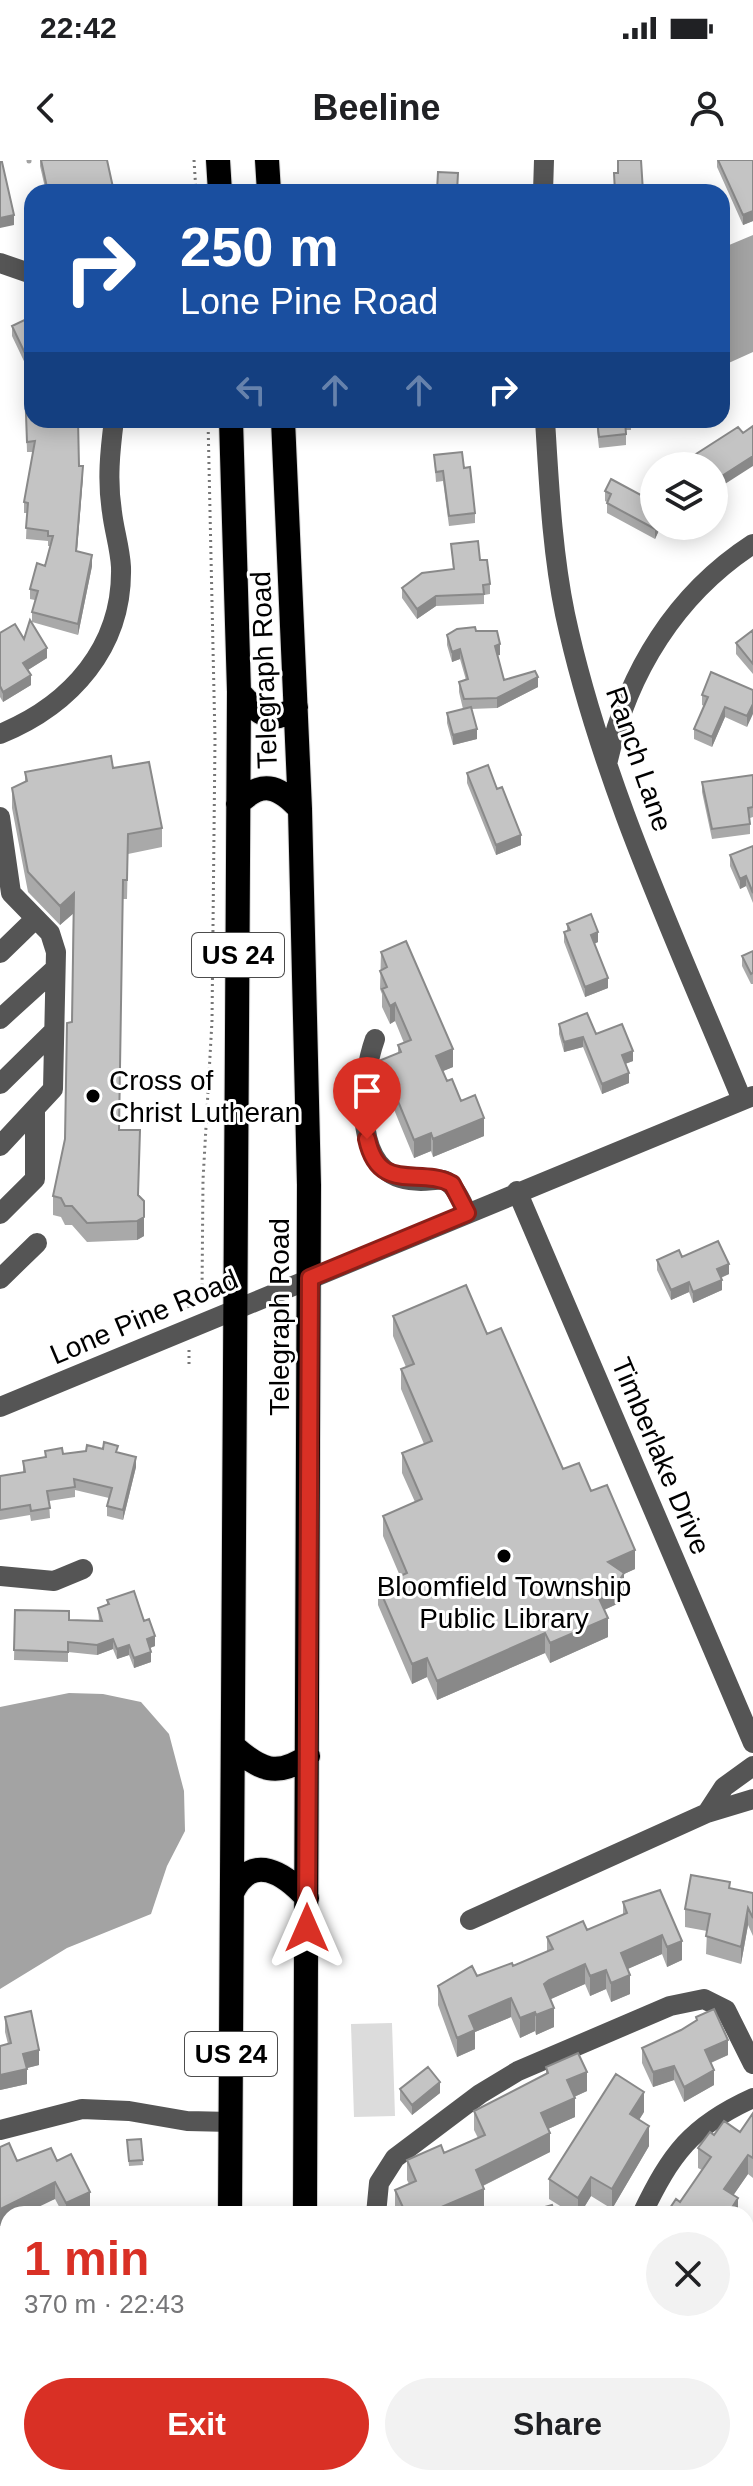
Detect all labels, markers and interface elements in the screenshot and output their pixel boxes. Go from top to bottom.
text: 22:42 [40,11,117,44]
icon: back [24,86,68,130]
icon: person [685,86,729,130]
text: Beeline [312,87,441,128]
text: 250 m [180,215,339,278]
icon: right [48,216,152,320]
text: Lone Pine Road [180,281,438,322]
icon: left [229,368,273,412]
icon: ahead [313,368,357,412]
icon: ahead [397,368,441,412]
icon: right [481,368,525,412]
map controls [640,452,728,540]
button: layers [640,452,728,540]
street label: Telegraph Road [245,571,283,769]
street label: Ranch Lane [600,683,678,835]
road number: US 24 [192,933,284,977]
pin [333,1057,401,1139]
place label: Cross of Christ Lutheran [109,1065,300,1128]
icon: arrive [345,1069,389,1113]
marker: Cross of Christ Lutheran [84,1087,102,1105]
street label: Telegraph Road [264,1218,295,1416]
street label: Lone Pine Road [46,1263,242,1371]
street label: Timberlake Drive [606,1353,716,1559]
marker: Bloomfield Township Public Library [495,1547,513,1565]
place label: Bloomfield Township Public Library [377,1571,631,1634]
position arrow [265,1886,349,1970]
road number: US 24 [185,2032,277,2076]
text: 1 min [24,2232,149,2285]
button: close [646,2232,730,2316]
text: 370 m · 22:43 [24,2289,184,2319]
button: Exit [24,2378,369,2470]
button: Share [385,2378,730,2470]

